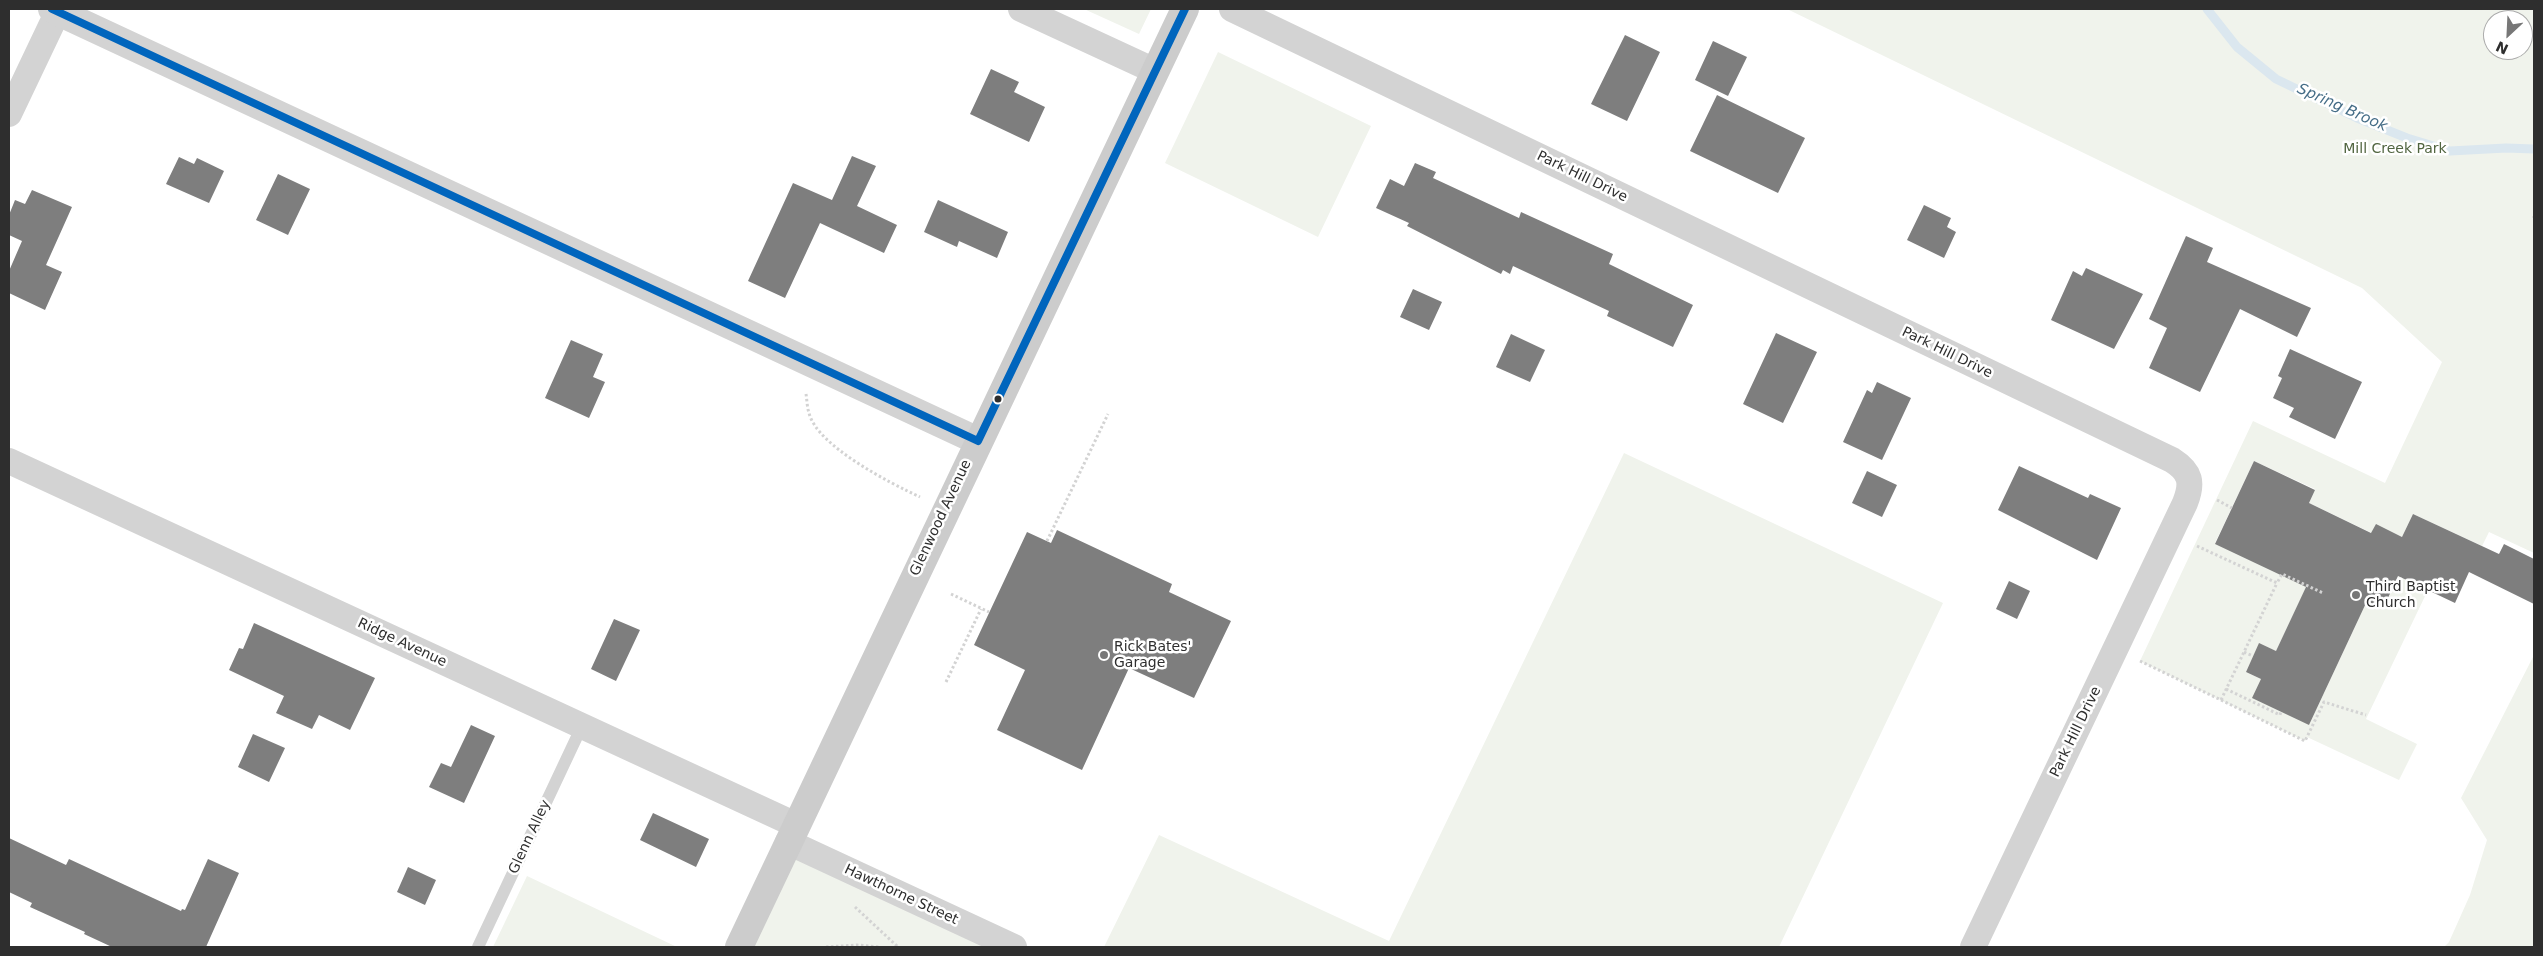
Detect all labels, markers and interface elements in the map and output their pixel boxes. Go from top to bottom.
north arrow [2483,10,2533,60]
text: N [2493,38,2511,57]
water label: Spring Brook [2294,80,2390,136]
park label: Mill Creek Park [2343,141,2447,157]
street label: Park Hill Drive [1534,148,1630,206]
street label: Park Hill Drive [1899,324,1995,382]
unlabelled marker [993,394,1003,404]
street label: Glenwood Avenue [907,457,975,579]
place label: Third Baptist Church [2366,579,2455,612]
marker: Third Baptist Church [2350,589,2362,601]
street label: Ridge Avenue [355,615,449,671]
place label: Rick Bates' Garage [1114,639,1191,672]
marker: Rick Bates' Garage [1098,649,1110,661]
street label: Park Hill Drive [2047,684,2105,780]
street label: Glenn Alley [506,797,554,877]
street label: Hawthorne Street [841,861,961,929]

